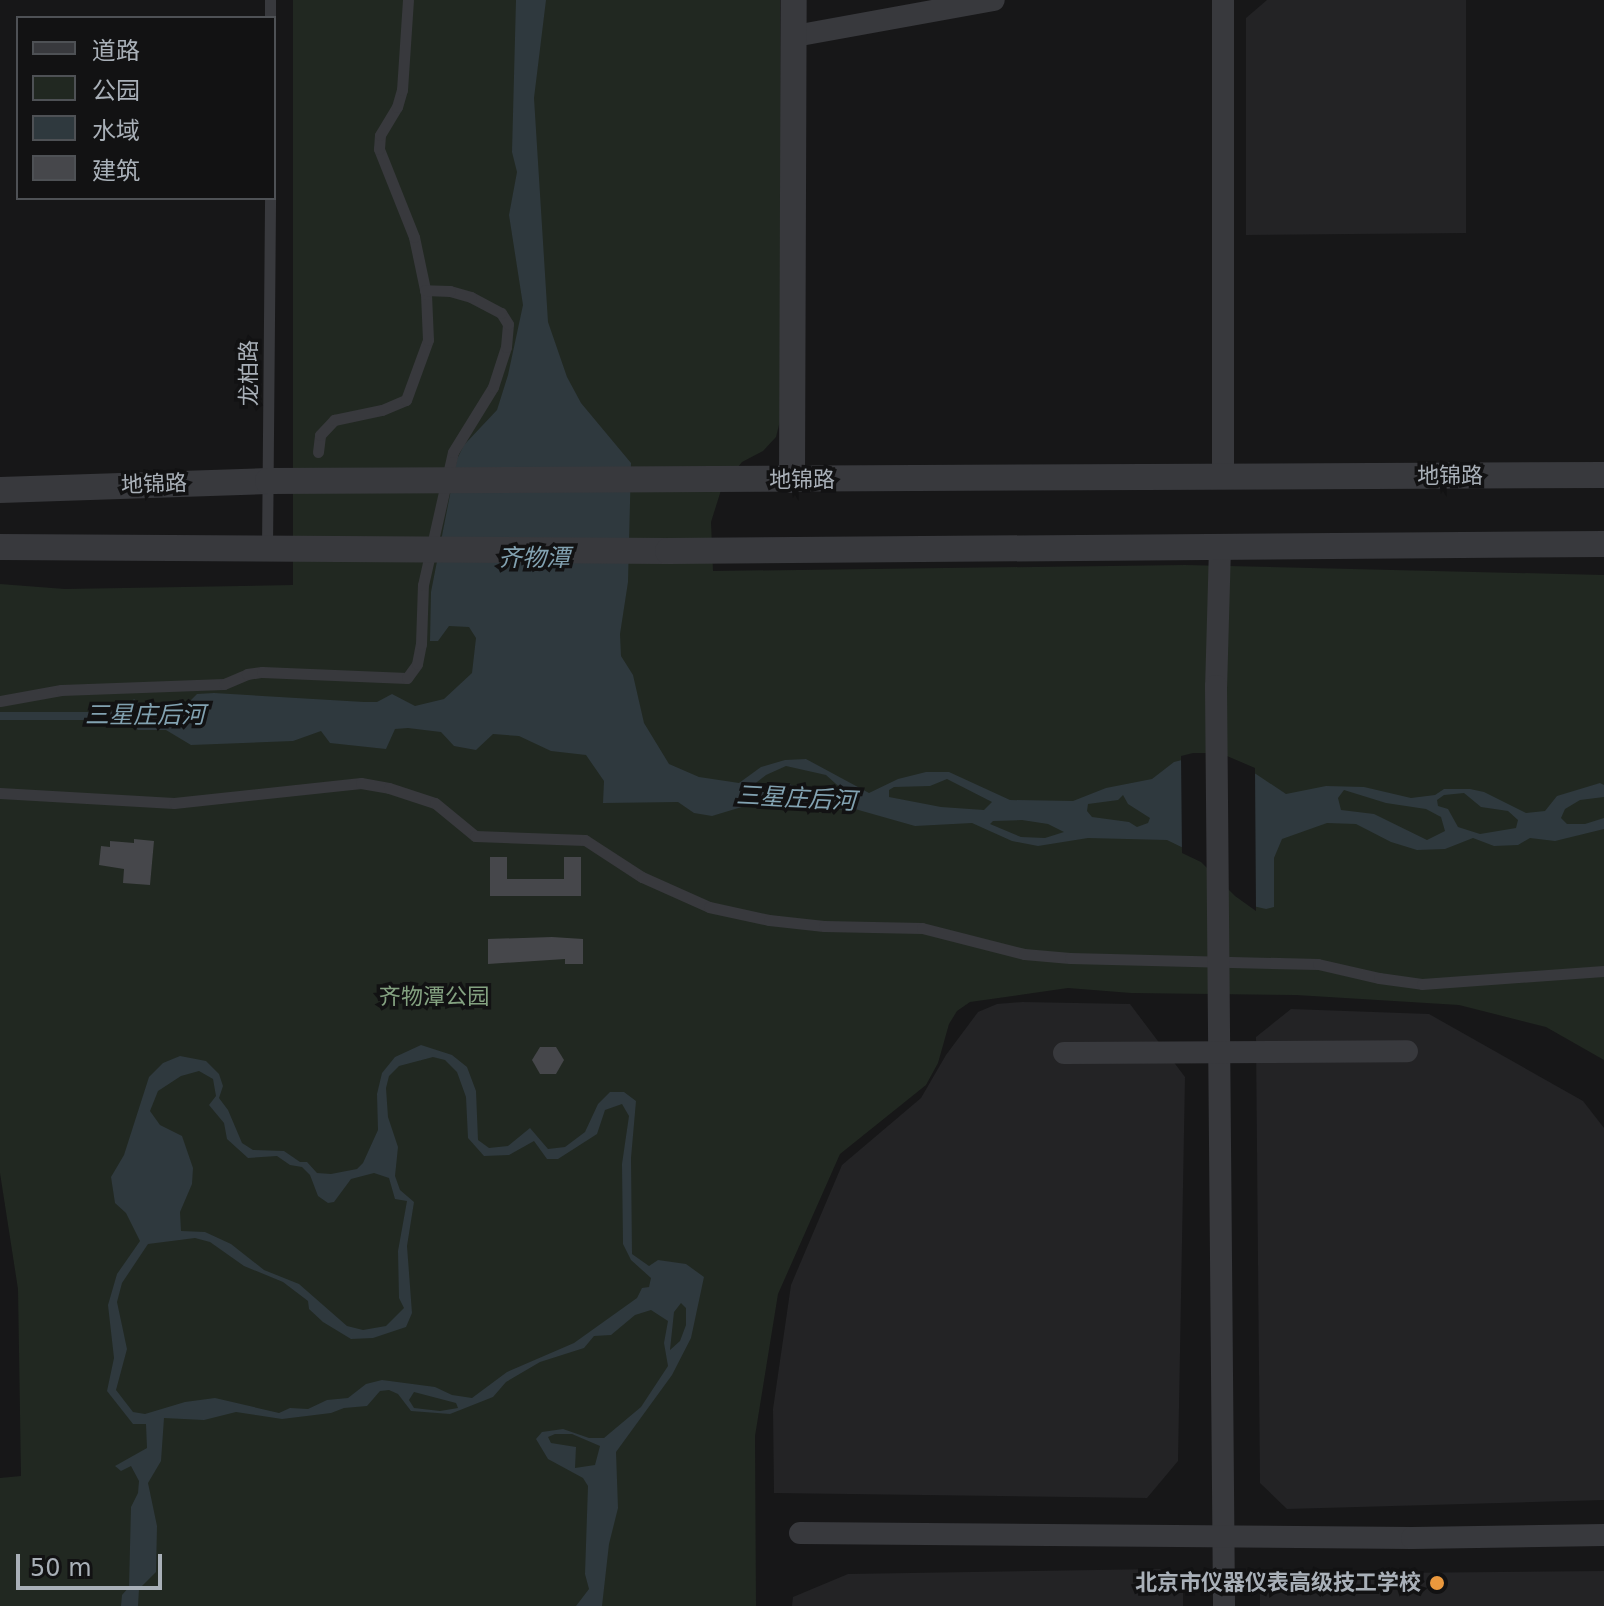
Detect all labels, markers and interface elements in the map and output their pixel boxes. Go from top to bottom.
legend [16,16,276,200]
text: 道路 [92,37,140,65]
text: 公园 [92,77,140,105]
text: 水域 [92,117,140,145]
text: 建筑 [92,157,140,185]
street label: 龙柏路 [236,340,262,406]
street label: 地锦路 [1417,463,1483,489]
street label: 地锦路 [769,467,835,493]
street label: 地锦路 [121,470,187,498]
water label: 齐物潭 [498,545,570,573]
water label: 三星庄后河 [85,702,205,730]
water label: 三星庄后河 [735,781,857,817]
park label: 齐物潭公园 [379,984,489,1010]
scale bar [20,1538,166,1588]
text: 50 m [30,1554,92,1582]
place label: 北京市仪器仪表高级技工学校 [1135,1570,1421,1596]
marker: 北京市仪器仪表高级技工学校 [1428,1574,1446,1592]

